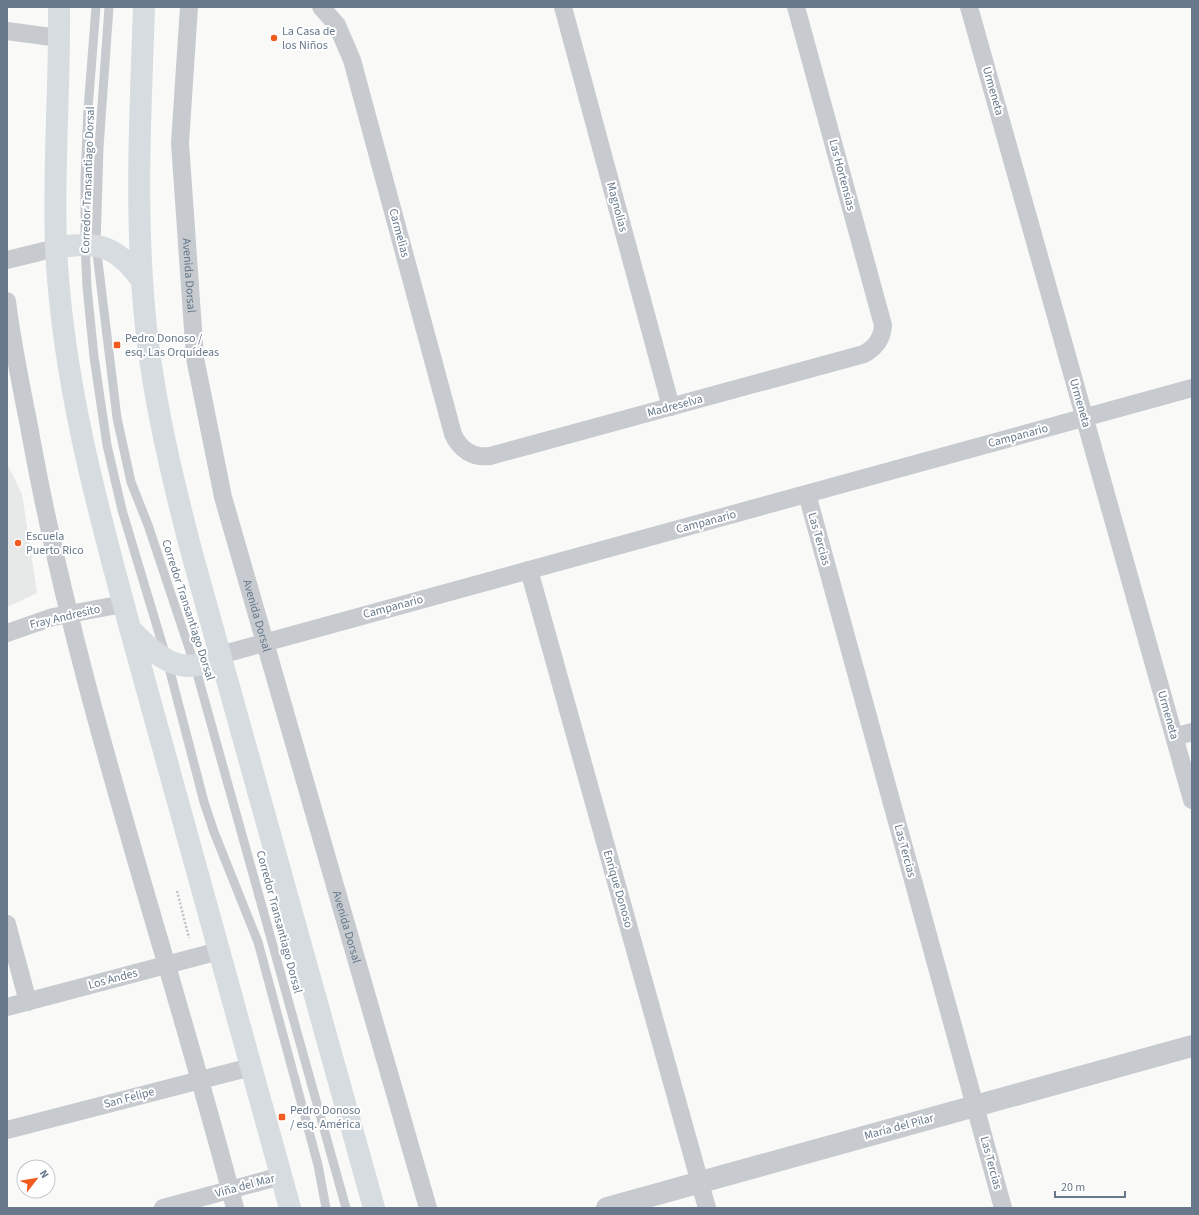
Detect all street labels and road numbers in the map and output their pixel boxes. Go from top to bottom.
street label: Urmeneta [978,65,1008,117]
street label: Corredor Transantiago Dorsal [77,106,99,254]
street label: Las Hortensias [824,137,860,213]
street label: Magnolias [602,180,632,234]
street label: Carmelias [384,207,414,259]
street label: Avenida Dorsal [178,237,200,313]
street label: Urmeneta [1065,377,1095,429]
street label: Madreselva [645,390,705,422]
street label: Campanario [986,420,1050,452]
street label: Campanario [674,506,738,538]
street label: Las Tercias [803,510,835,568]
street label: Corredor Transantiago Dorsal [157,537,219,683]
street label: Avenida Dorsal [239,577,276,654]
street label: Campanario [361,591,425,623]
street label: Fray Andresito [28,601,102,633]
street label: Urmeneta [1153,689,1183,741]
street label: Las Tercias [890,823,920,879]
street label: Enrique Donoso [599,848,637,930]
street label: Corredor Transantiago Dorsal [252,849,306,995]
street label: Avenida Dorsal [328,889,365,965]
street label: Los Andes [86,964,140,994]
street label: San Felipe [102,1083,156,1113]
street label: María del Pilar [862,1109,936,1144]
street label: Las Tercias [976,1135,1006,1191]
street label: Viña del Mar [213,1170,278,1202]

